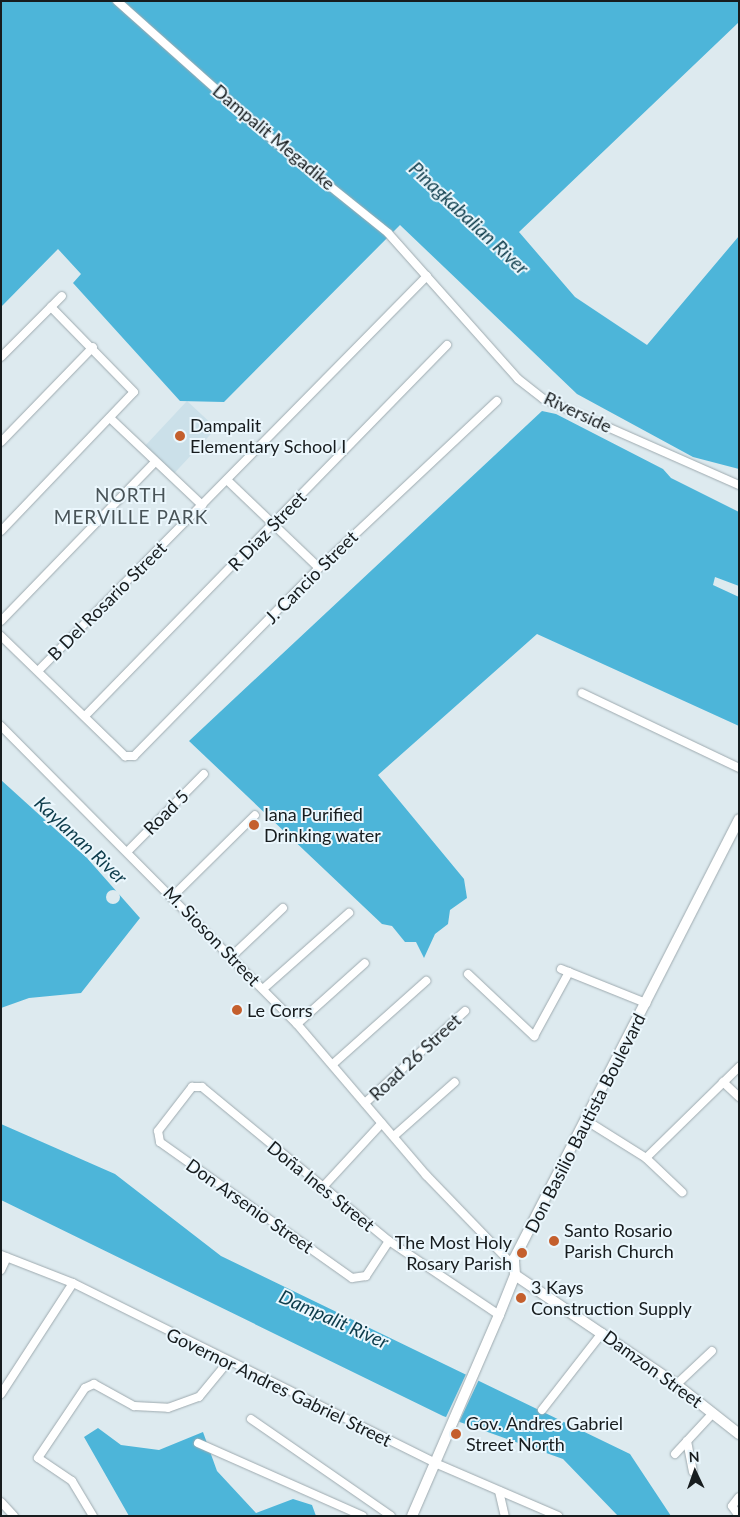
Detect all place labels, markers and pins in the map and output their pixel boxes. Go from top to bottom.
place label: Dampalit Elementary School I [190,415,347,458]
marker: Dampalit Elementary School I [174,430,186,442]
place label: Iana Purified Drinking water [264,804,381,846]
marker: Iana Purified Drinking water [248,819,260,831]
place label: Le Corrs [247,999,313,1021]
marker: Le Corrs [231,1004,243,1016]
place label: Santo Rosario Parish Church [564,1220,674,1262]
place label: The Most Holy Rosary Parish [395,1232,512,1274]
marker: Santo Rosario Parish Church [548,1235,560,1247]
marker: The Most Holy Rosary Parish [516,1247,528,1259]
place label: 3 Kays Construction Supply [531,1277,692,1320]
marker: 3 Kays Construction Supply [515,1292,527,1304]
place label: Gov. Andres Gabriel Street North [466,1413,624,1456]
marker: Gov. Andres Gabriel Street North [450,1428,462,1440]

